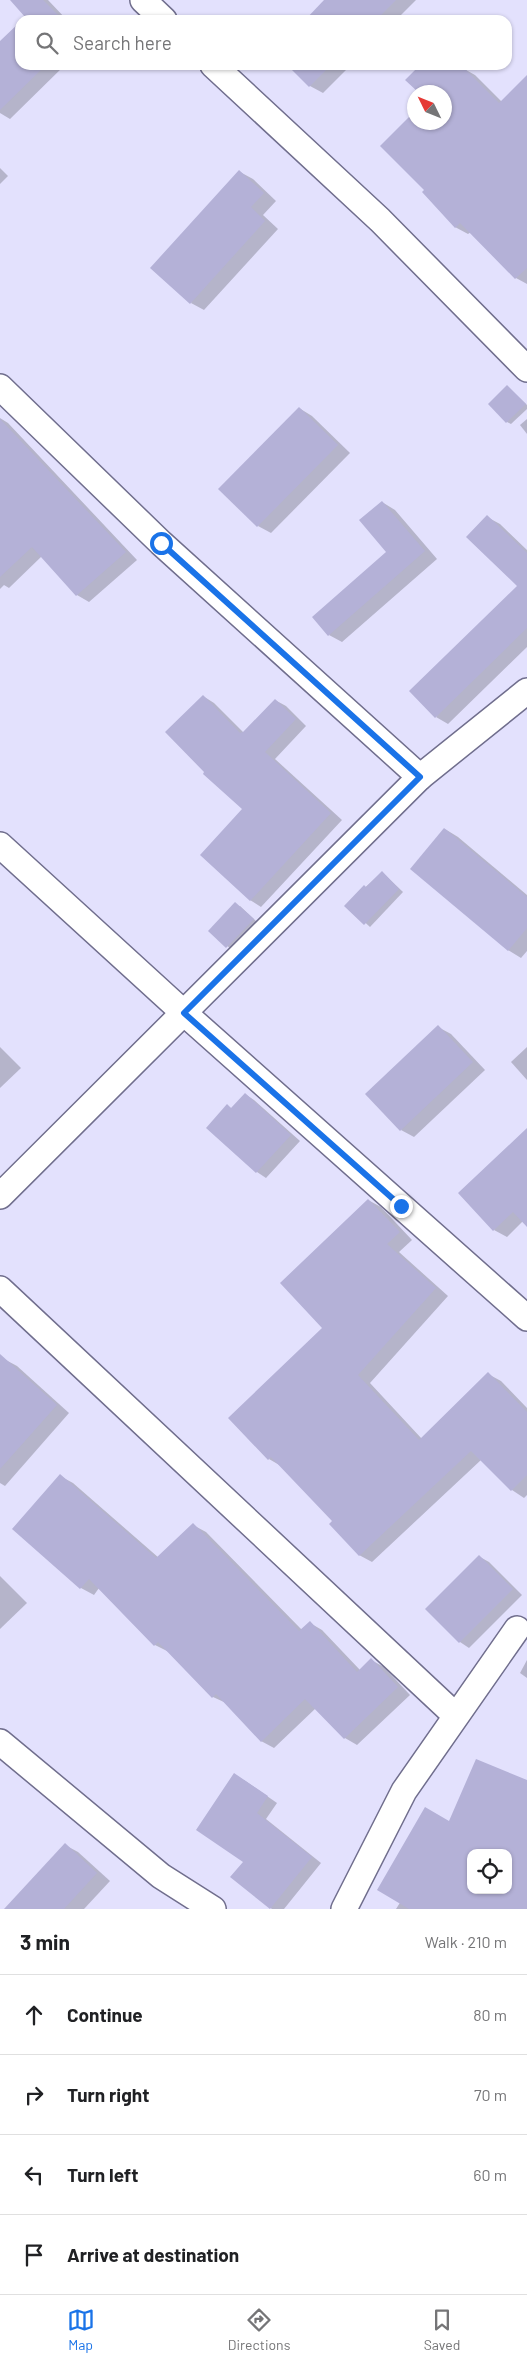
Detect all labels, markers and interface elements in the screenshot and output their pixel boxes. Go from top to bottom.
search box [15,15,512,70]
icon: search [33,29,61,57]
text: Search here [73,31,172,54]
north arrow [407,85,452,130]
route start [150,532,173,555]
route end [390,1195,413,1218]
map controls [467,1849,512,1894]
button: locate [467,1849,512,1894]
text: 3 min [20,1929,70,1954]
text: Walk · 210 m [425,1932,507,1951]
icon: ahead [20,2001,48,2029]
text: Continue [67,2003,143,2026]
text: 80 m [473,2005,507,2024]
icon: right [20,2081,48,2109]
text: Turn right [67,2083,149,2106]
text: 70 m [474,2085,507,2104]
icon: left [20,2161,48,2189]
text: Turn left [67,2163,138,2186]
text: 60 m [473,2165,507,2184]
icon: arrive [20,2241,48,2269]
text: Arrive at destination [67,2243,239,2266]
tab: Map [67,2306,95,2353]
tab: Directions [228,2306,290,2353]
tab: Saved [424,2306,460,2353]

